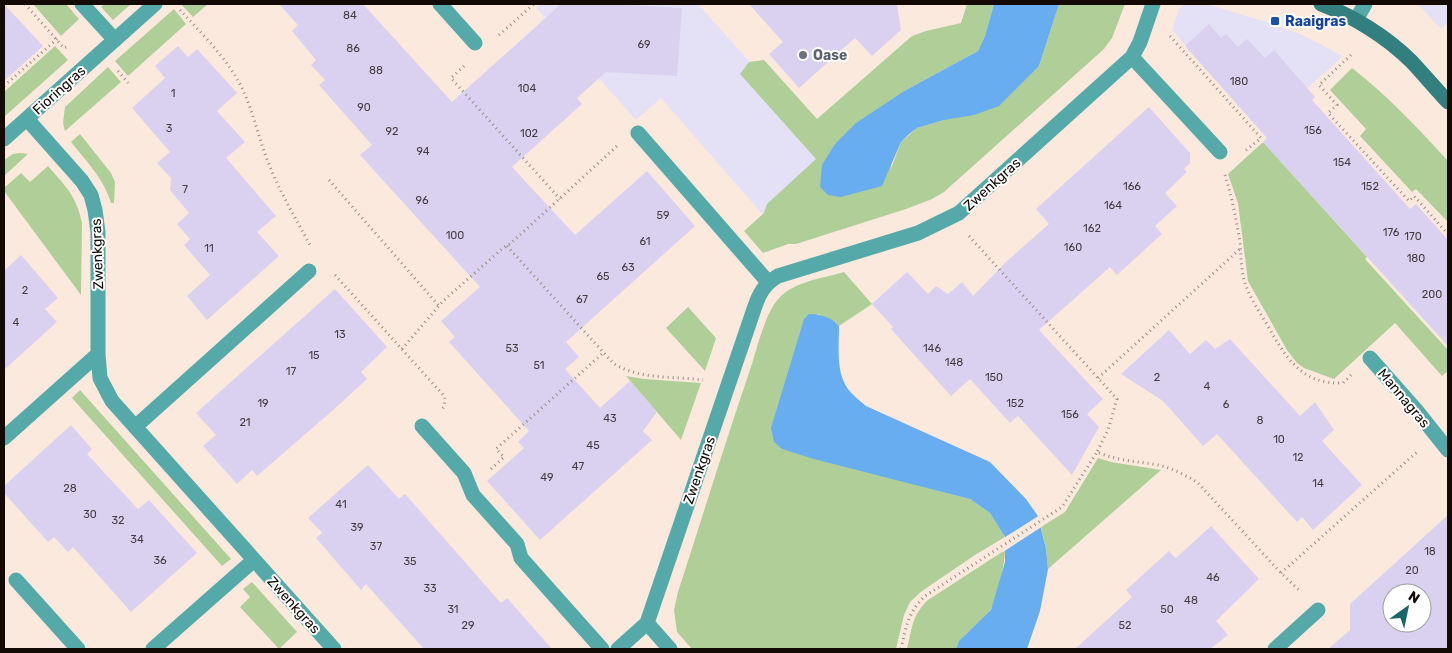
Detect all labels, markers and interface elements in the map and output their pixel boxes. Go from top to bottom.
house number: 84 [343,9,357,22]
place label: Raaigras [1285,13,1347,30]
marker: Raaigras [1269,15,1281,27]
house number: 69 [637,38,651,51]
house number: 86 [346,42,360,55]
place label: Oase [813,47,847,64]
marker: Oase [797,49,809,61]
street label: Fioringras [29,62,89,119]
house number: 88 [369,64,383,77]
house number: 180 [1230,75,1248,88]
house number: 104 [518,82,536,95]
house number: 1 [171,87,175,100]
house number: 90 [357,101,371,114]
house number: 3 [166,122,173,135]
house number: 156 [1304,124,1322,137]
house number: 92 [386,125,398,138]
house number: 102 [520,127,538,140]
house number: 94 [416,145,430,158]
street label: Zwenkgras [960,154,1024,214]
house number: 154 [1333,156,1351,169]
house number: 166 [1123,180,1141,193]
house number: 152 [1361,180,1379,193]
house number: 7 [182,183,188,196]
house number: 96 [415,194,429,207]
house number: 164 [1104,199,1122,212]
house number: 59 [656,209,670,222]
street label: Zwenkgras [88,218,107,290]
house number: 162 [1083,222,1101,235]
house number: 176 [1383,226,1400,239]
house number: 100 [446,229,464,242]
house number: 170 [1404,230,1422,243]
house number: 61 [639,235,651,248]
house number: 160 [1064,241,1082,254]
house number: 11 [204,242,214,255]
house number: 180 [1407,252,1425,265]
house number: 63 [621,261,635,274]
house number: 65 [596,270,610,283]
house number: 2 [22,284,28,297]
house number: 200 [1422,288,1442,301]
house number: 67 [576,293,588,306]
house number: 4 [13,316,20,329]
house number: 13 [334,328,346,341]
house number: 53 [505,342,519,355]
house number: 146 [923,342,941,355]
house number: 15 [308,349,320,362]
house number: 148 [945,356,963,369]
house number: 51 [533,359,545,372]
house number: 17 [286,365,297,378]
street label: Mannagras [1374,365,1433,431]
house number: 150 [985,371,1003,384]
house number: 2 [1154,371,1160,384]
house number: 4 [1204,380,1211,393]
house number: 19 [257,397,269,410]
house number: 152 [1006,397,1024,410]
house number: 6 [1223,398,1230,411]
house number: 156 [1061,408,1079,421]
house number: 43 [603,412,617,425]
house number: 8 [1257,414,1264,427]
house number: 21 [239,416,251,429]
house number: 10 [1273,433,1285,446]
street label: Zwenkgras [680,434,719,506]
house number: 45 [586,439,600,452]
house number: 12 [1292,451,1304,464]
house number: 47 [572,460,584,473]
house number: 49 [540,471,554,484]
house number: 14 [1312,477,1324,490]
house number: 28 [63,482,77,495]
house number: 41 [335,498,347,511]
house number: 30 [83,508,97,521]
house number: 32 [111,514,125,527]
house number: 39 [350,521,364,534]
house number: 34 [130,533,144,546]
house number: 37 [370,540,382,553]
house number: 18 [1424,545,1436,558]
house number: 36 [153,554,167,567]
house number: 35 [403,555,417,568]
house number: 20 [1405,564,1419,577]
house number: 46 [1206,571,1220,584]
street label: Zwenkgras [264,573,324,637]
house number: 33 [423,582,437,595]
north arrow [1382,583,1432,633]
text: N [1405,588,1423,607]
house number: 48 [1184,594,1198,607]
house number: 31 [447,603,459,616]
house number: 50 [1160,603,1174,616]
house number: 29 [462,619,474,632]
house number: 52 [1119,619,1132,632]

